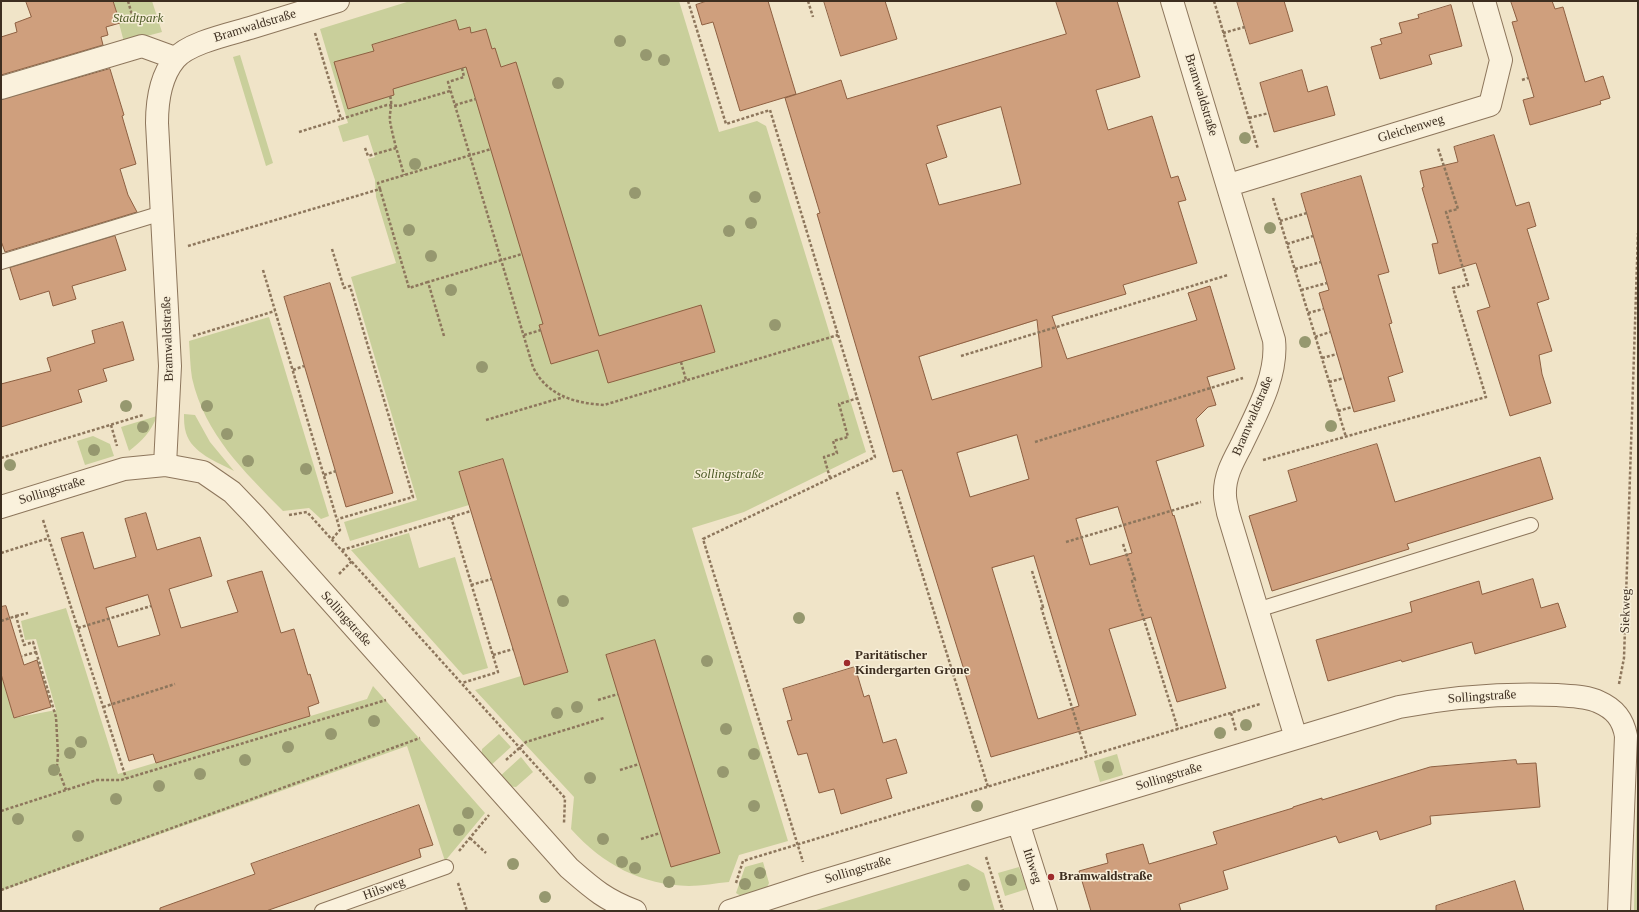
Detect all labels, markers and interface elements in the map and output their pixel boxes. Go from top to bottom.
street label: Bramwaldstraße [212,6,298,46]
park label: Stadtpark [113,11,163,27]
street label: Bramwaldstraße [1181,52,1221,138]
street label: Gleichenweg [1376,112,1446,146]
street label: Bramwaldstraße [159,296,177,382]
street label: Bramwaldstraße [1229,374,1277,458]
park label: Sollingstraße [694,467,764,483]
street label: Sollingstraße [17,474,87,508]
street label: Sollingstraße [317,588,375,650]
street label: Siekweg [1617,588,1635,634]
place label: Paritätischer Kindergarten Grone [855,648,969,679]
marker: Paritätischer Kindergarten Grone [842,658,852,668]
street label: Sollingstraße [1447,687,1517,707]
street label: Sollingstraße [1134,760,1204,794]
street label: Ithweg [1019,846,1045,886]
street label: Sollingstraße [823,853,893,887]
place label: Bramwaldstraße [1059,869,1152,885]
marker: Bramwaldstraße [1046,872,1056,882]
street label: Hilsweg [361,874,407,904]

